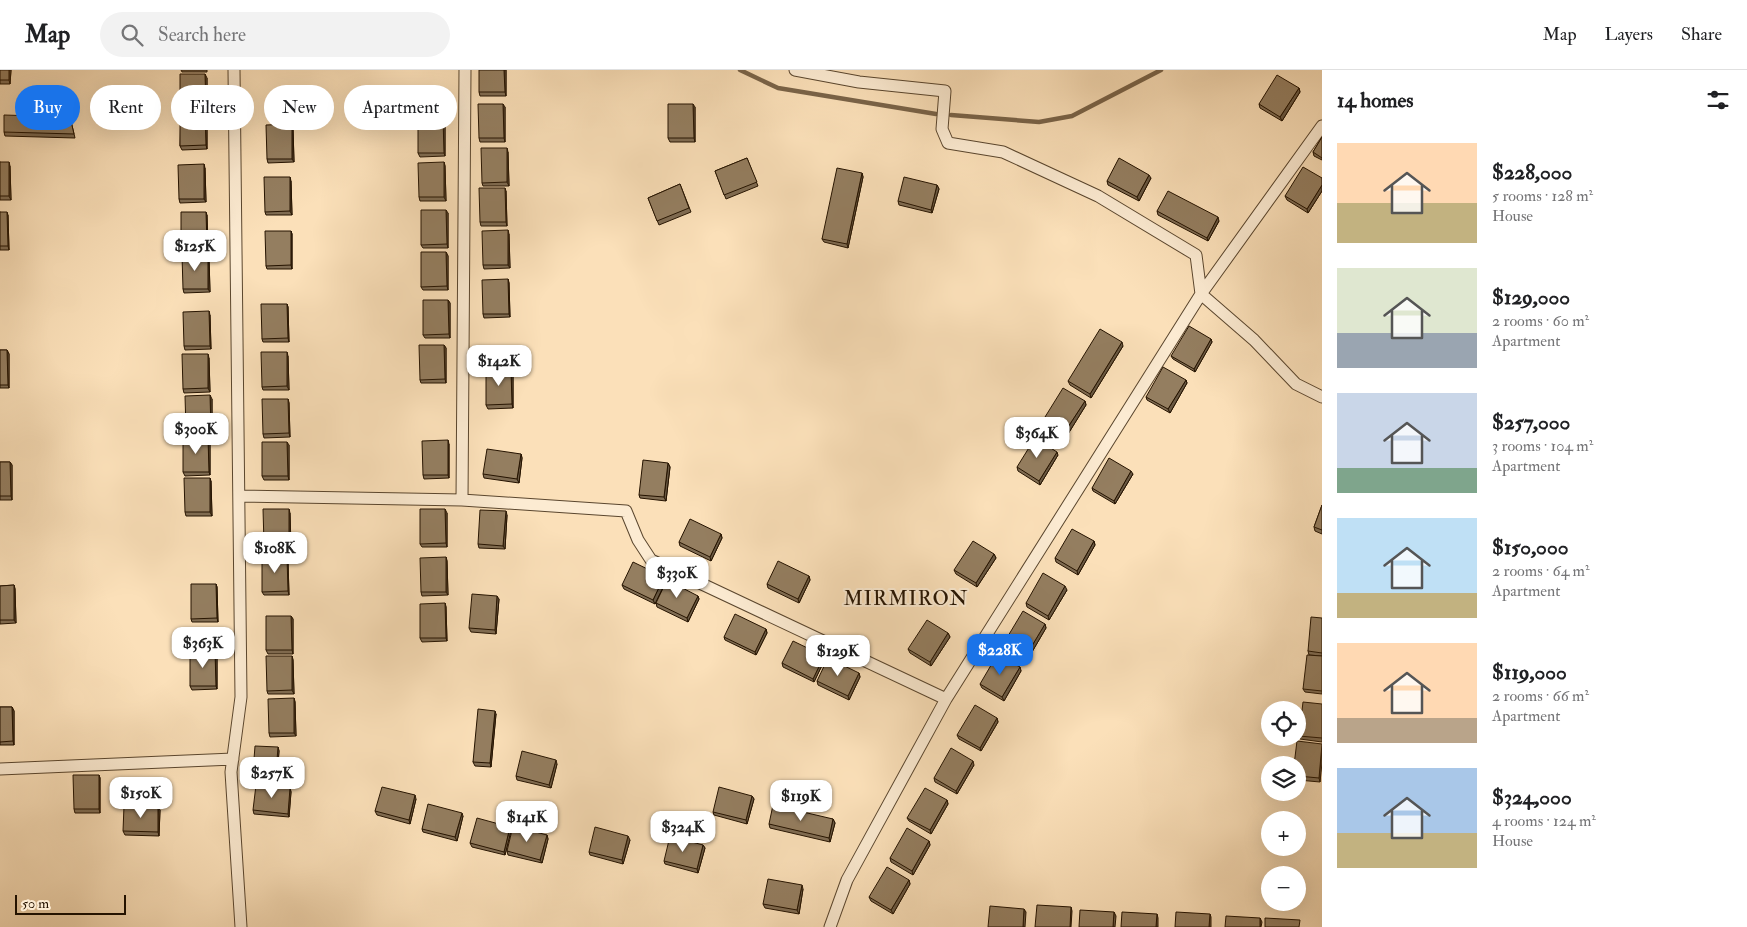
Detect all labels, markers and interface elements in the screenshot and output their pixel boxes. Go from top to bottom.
search box [100,12,450,57]
text: Map [25,19,70,50]
icon: search [118,21,146,49]
text: Search here [158,23,246,47]
text: Map [1543,23,1577,46]
text: Layers [1605,23,1653,46]
text: Share [1681,23,1722,46]
chip: Buy [15,85,80,130]
chip: Rent [90,85,161,130]
chip: Filters [171,85,254,130]
chip: New [264,85,334,130]
chip: Apartment [344,85,457,130]
icon: filters [1704,86,1732,114]
text: 14 homes [1337,87,1414,114]
text: $228,000 [1492,159,1572,186]
icon: home [1377,163,1437,223]
text: 5 rooms · 128 m² [1492,186,1593,206]
text: House [1492,206,1533,226]
pin: $125K [160,230,230,272]
text: $125K [174,236,216,256]
text: $129,000 [1492,284,1570,311]
icon: home [1377,288,1437,348]
text: 2 rooms · 60 m² [1492,311,1589,331]
text: Apartment [1492,331,1560,351]
pin: $142K [464,344,534,387]
text: $142K [478,351,520,371]
text: $257,000 [1492,409,1570,436]
pin: $300K [161,412,231,455]
icon: home [1377,413,1437,473]
pin: $364K [1002,416,1072,459]
text: $300K [175,419,217,439]
text: $364K [1015,423,1059,443]
text: 3 rooms · 104 m² [1492,436,1593,456]
text: Apartment [1492,456,1560,476]
pin: $108K [240,532,310,574]
text: $150,000 [1492,534,1568,561]
text: $108K [254,538,296,558]
icon: home [1377,538,1437,598]
pin: $330K [642,556,712,599]
text: 2 rooms · 64 m² [1492,561,1590,581]
text: $330K [657,563,697,583]
text: Apartment [1492,581,1560,601]
district label: MIRMIRON [844,586,968,611]
pin: $363K [168,626,238,669]
text: $363K [183,633,223,653]
pin: $129K [803,634,873,677]
pin: $228K [965,634,1035,676]
text: $228K [978,640,1022,660]
text: $129K [817,641,859,661]
text: $119,000 [1492,659,1567,686]
icon: home [1377,663,1437,723]
text: 2 rooms · 66 m² [1492,686,1589,706]
map controls [1261,701,1306,911]
button: locate [1261,701,1306,746]
text: Apartment [1492,706,1560,726]
pin: $257K [237,756,307,799]
button: layers [1261,756,1306,801]
text: $257K [251,763,293,783]
pin: $150K [106,776,176,819]
pin: $119K [766,780,836,822]
text: $150K [121,783,162,803]
text: $324,000 [1492,784,1572,811]
text: $119K [781,786,821,806]
icon: home [1377,788,1437,848]
pin: $141K [492,800,562,843]
text: $141K [507,807,547,827]
pin: $324K [648,810,718,853]
button: + [1261,811,1306,856]
text: 4 rooms · 124 m² [1492,811,1596,831]
text: $324K [661,817,705,837]
text: House [1492,831,1533,851]
button: − [1261,866,1306,911]
scale bar [15,892,126,915]
text: 50 m [22,895,49,912]

